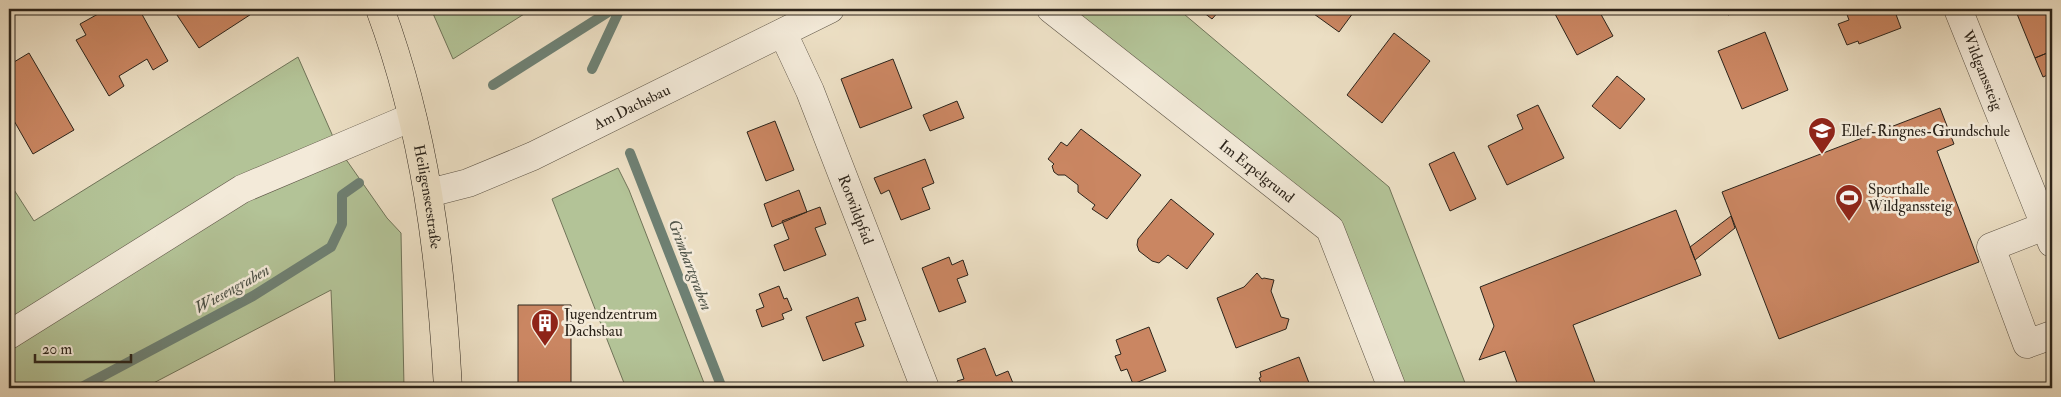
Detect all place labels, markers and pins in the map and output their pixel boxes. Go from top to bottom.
school or university icon: Ellef-Ringnes-Grundschule [1807,116,1837,155]
place label: Ellef-Ringnes-Grundschule [1841,122,2010,141]
place label: Sporthalle Wildganssteig [1867,180,1953,216]
sports icon: Sporthalle Wildganssteig [1834,183,1864,222]
place label: Jugendzentrum Dachsbau [563,305,658,341]
building icon: Jugendzentrum Dachsbau [530,308,560,347]

